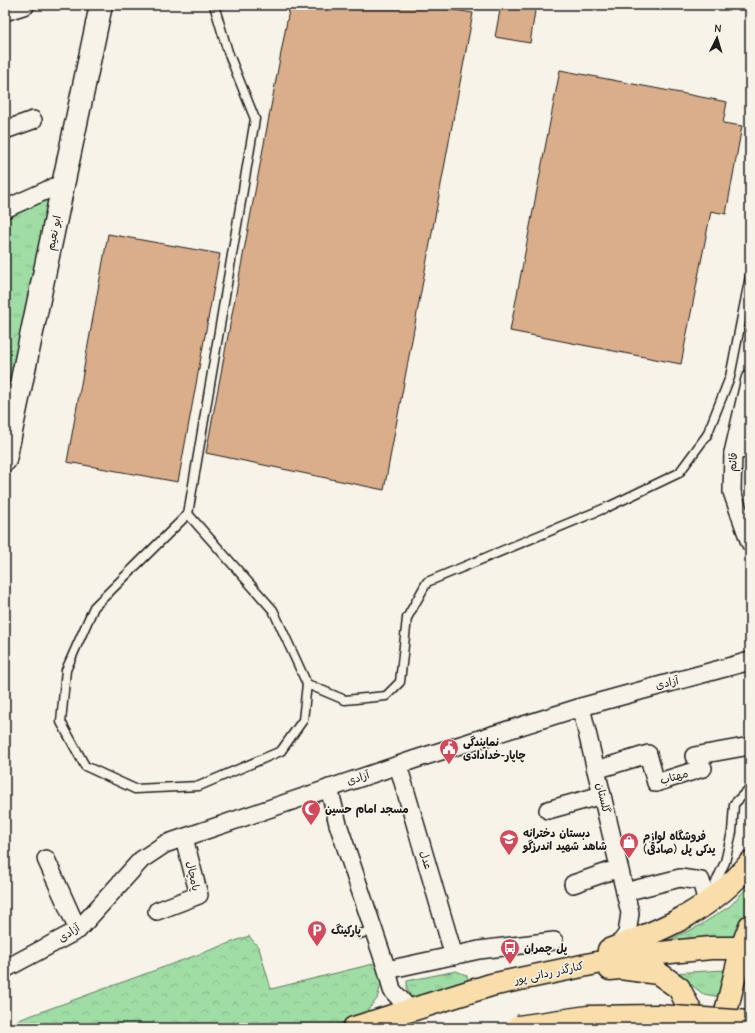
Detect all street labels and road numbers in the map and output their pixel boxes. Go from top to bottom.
street label: ابو نعیم [44,214,66,252]
street label: قائم [726,452,742,472]
street label: آزادی [654,674,681,692]
street label: مهتاب [658,767,690,788]
street label: آزادی [345,768,372,788]
street label: گلستان [593,782,613,815]
street label: عدل [417,849,435,871]
street label: پامچال [183,860,203,892]
street label: آزادی [56,920,83,945]
street label: کنارگذر ردانی پور [512,959,585,988]

